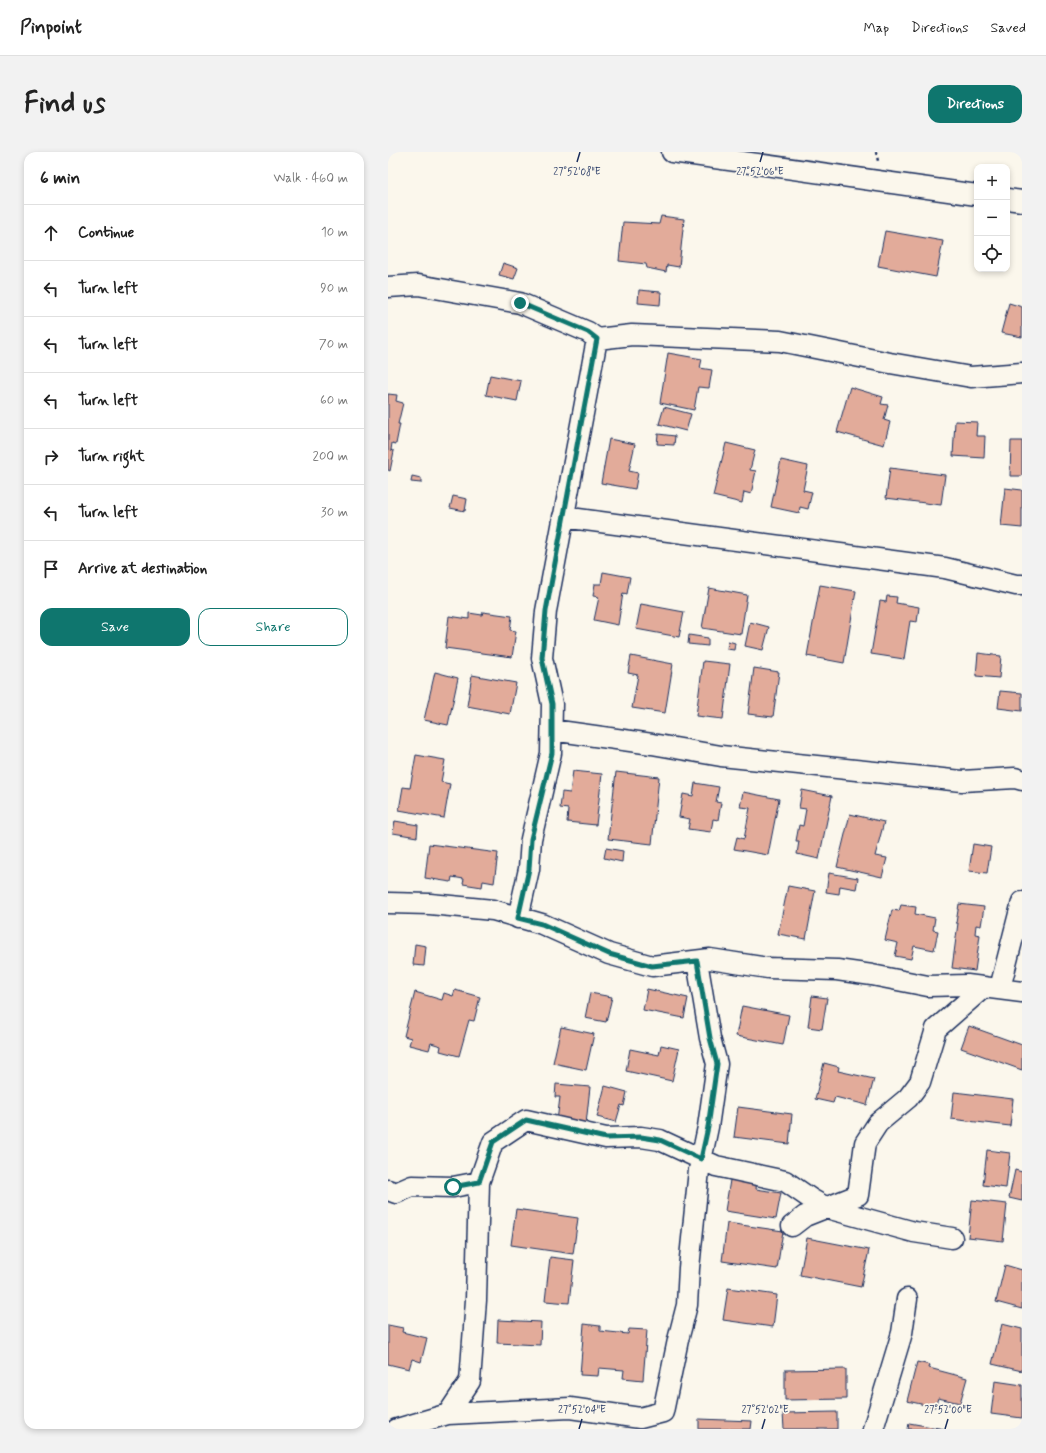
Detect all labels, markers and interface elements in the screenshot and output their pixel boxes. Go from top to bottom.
text: Pinpoint [20,15,82,40]
text: Map [863,19,889,37]
text: Directions [911,19,969,37]
text: Saved [991,19,1026,37]
button: Directions [928,85,1022,123]
text: Find us [24,86,105,123]
map controls [974,164,1010,272]
button: + [974,164,1010,200]
text: 27°52'08"E [553,165,601,179]
text: 27°52'06"E [736,165,784,179]
text: 6 min [40,167,80,189]
text: Walk · 460 m [273,170,348,187]
button: − [974,200,1010,236]
icon: ahead [40,222,62,244]
text: Continue [78,223,134,243]
text: 10 m [321,224,348,241]
button: locate [974,236,1010,272]
icon: left [40,278,62,300]
text: Turn left [78,279,138,299]
text: 90 m [320,280,348,297]
route end [511,294,529,312]
icon: left [40,334,62,356]
text: Turn left [78,335,138,355]
text: 70 m [319,336,348,353]
icon: left [40,390,62,412]
text: Turn left [78,391,138,411]
text: 60 m [320,392,348,409]
icon: right [40,446,62,468]
text: Turn right [78,447,145,467]
text: 200 m [313,448,348,465]
icon: left [40,502,62,524]
text: Turn left [78,503,138,523]
text: 30 m [321,504,348,521]
icon: arrive [40,558,62,580]
text: Arrive at destination [78,559,207,579]
button: Save [40,608,190,646]
button: Share [198,608,348,646]
route start [444,1178,462,1196]
text: 27°52'04"E [558,1403,606,1417]
text: 27°52'02"E [741,1403,789,1417]
text: 27°52'00"E [924,1403,972,1417]

